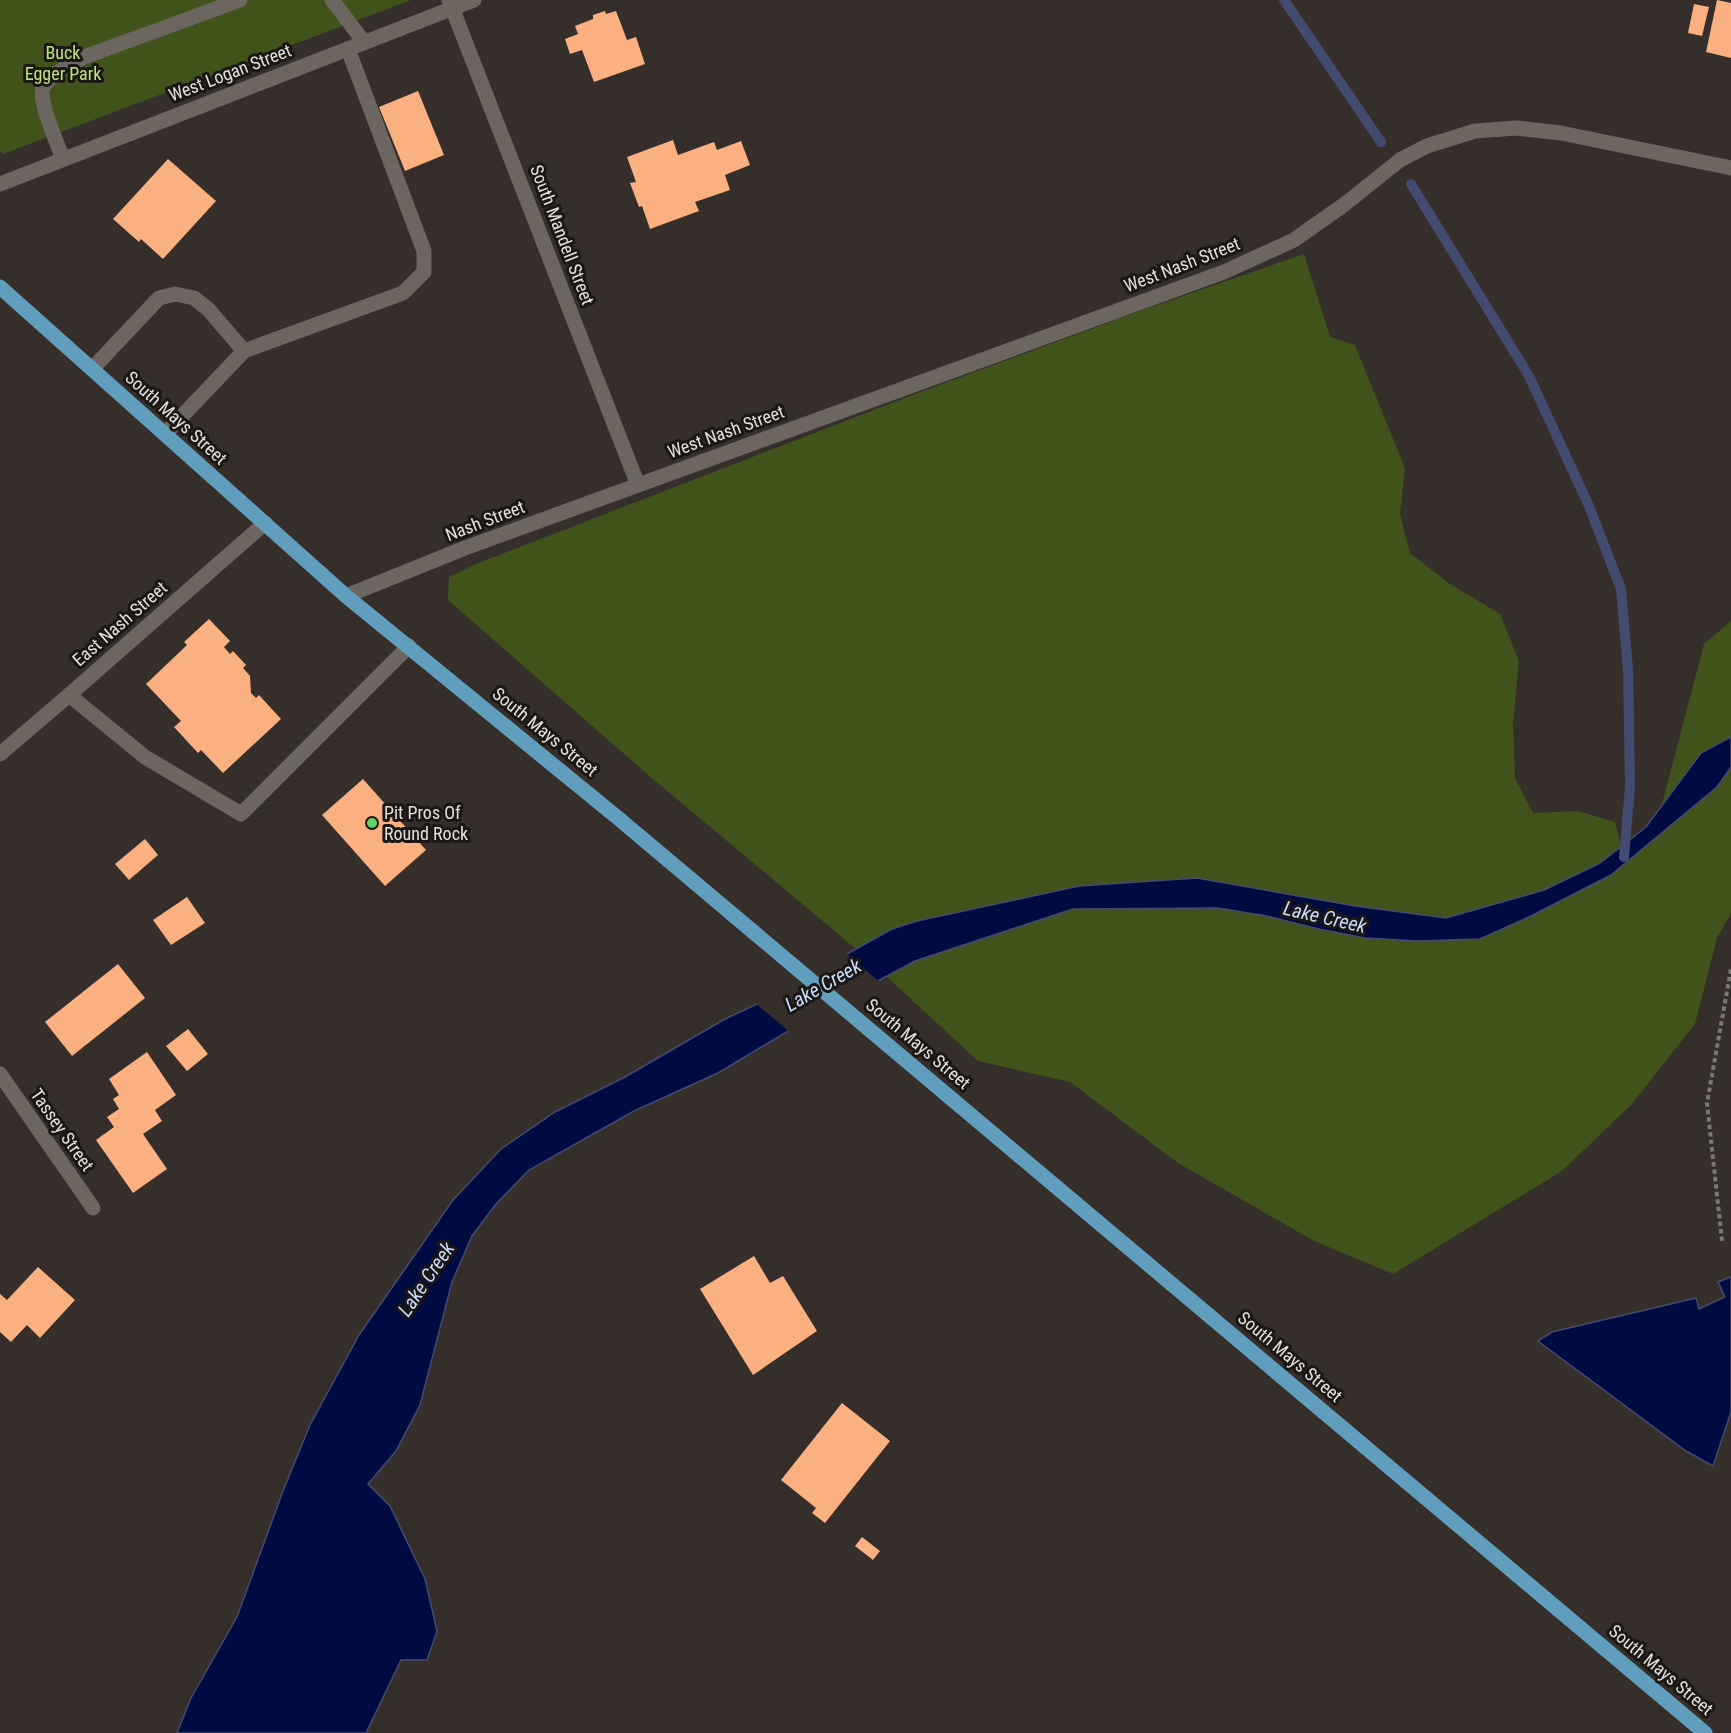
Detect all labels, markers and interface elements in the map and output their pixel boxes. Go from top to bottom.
street label: West Logan Street [166,39,294,106]
park label: Buck Egger Park [25,42,101,84]
street label: South Mandell Street [526,162,599,308]
street label: West Nash Street [1121,233,1243,296]
street label: South Mays Street [121,367,231,469]
street label: West Nash Street [665,401,787,462]
street label: Nash Street [442,496,527,545]
street label: East Nash Street [68,577,171,670]
street label: South Mays Street [488,683,602,780]
place label: Pit Pros Of Round Rock [384,802,468,844]
marker: Pit Pros Of Round Rock [365,816,379,830]
water label: Lake Creek [1281,896,1370,938]
water label: Lake Creek [780,953,867,1016]
street label: South Mays Street [862,994,975,1093]
street label: Tassey Street [26,1085,98,1175]
water label: Lake Creek [392,1236,460,1321]
street label: South Mays Street [1234,1307,1347,1406]
street label: South Mays Street [1605,1620,1718,1719]

